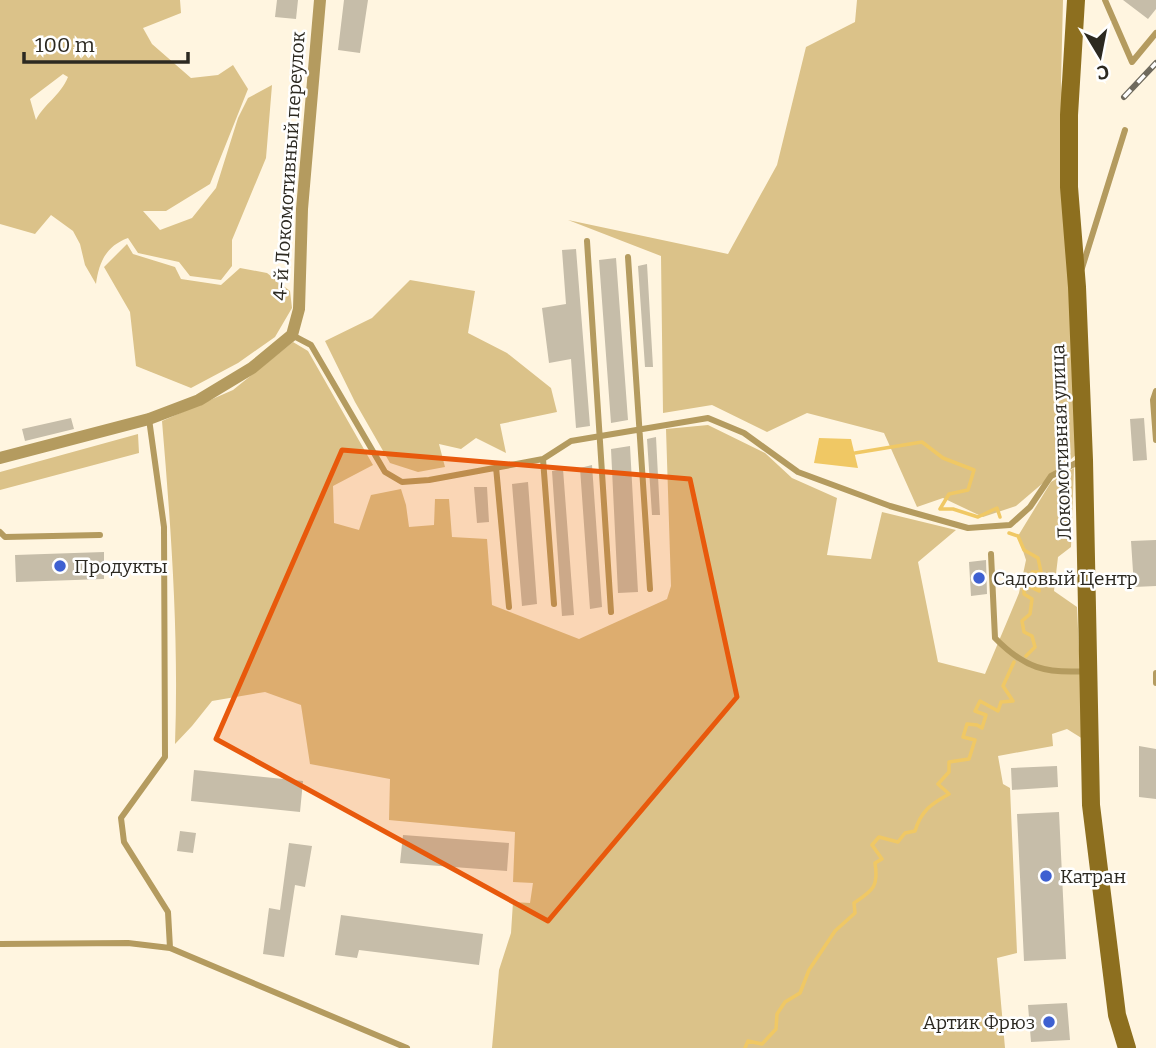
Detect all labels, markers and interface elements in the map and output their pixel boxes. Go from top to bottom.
scale bar [24,21,189,65]
north arrow [1065,21,1135,91]
street label: 4-й Локомотивный переулок [268,30,310,301]
text: 100 m [35,32,95,58]
text: С [1095,60,1111,85]
street label: Локомотивная улица [1046,343,1076,540]
place label: Продукты [74,555,168,578]
marker: Продукты [52,558,68,574]
place label: Садовый Центр [993,567,1138,590]
marker: Садовый Центр [971,570,987,586]
place label: Катран [1060,865,1126,888]
marker: Катран [1038,868,1054,884]
place label: Артик Фрюз [923,1011,1035,1034]
marker: Артик Фрюз [1041,1014,1057,1030]

